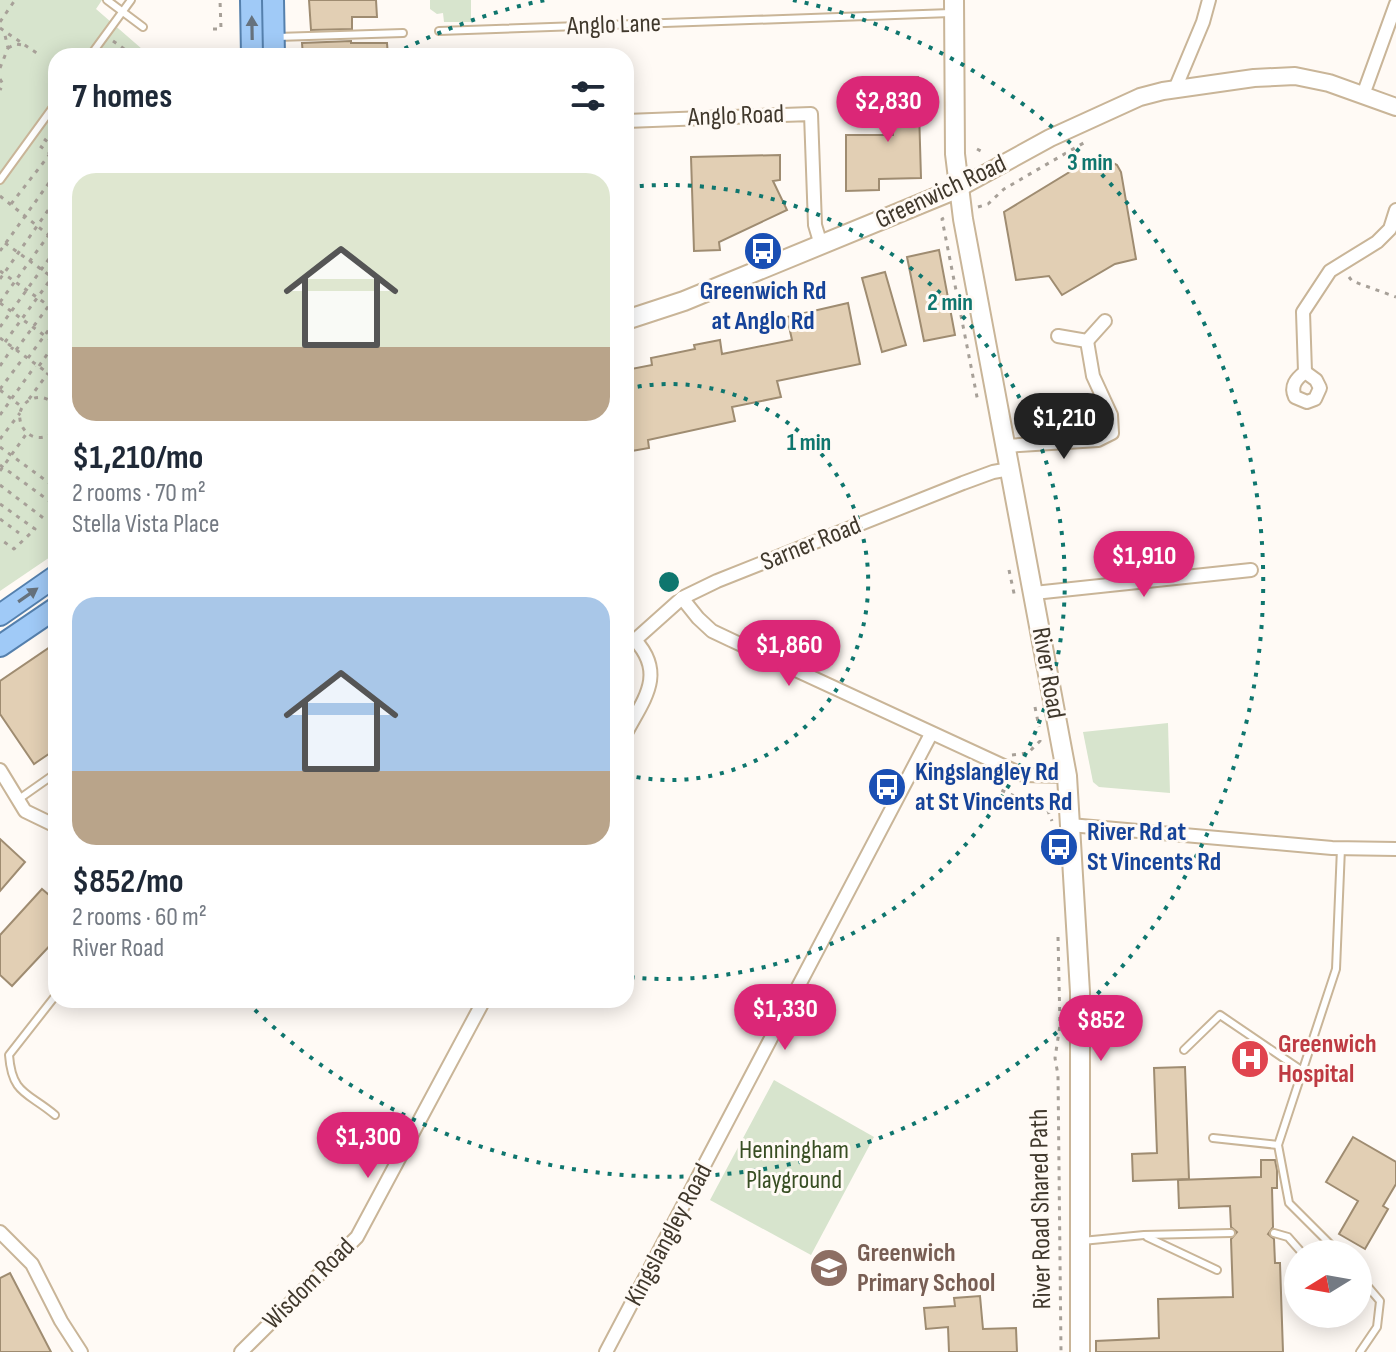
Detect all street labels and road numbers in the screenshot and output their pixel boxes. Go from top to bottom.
street label: Anglo Lane [565,8,662,42]
street label: Anglo Road [686,99,785,133]
street label: Greenwich Road [871,148,1011,236]
street label: Sarner Road [756,510,866,578]
street label: River Road [1025,625,1071,721]
street label: River Road Shared Path [1024,1108,1058,1310]
street label: Kingslangley Road [619,1159,719,1311]
street label: Wisdom Road [257,1232,361,1336]

